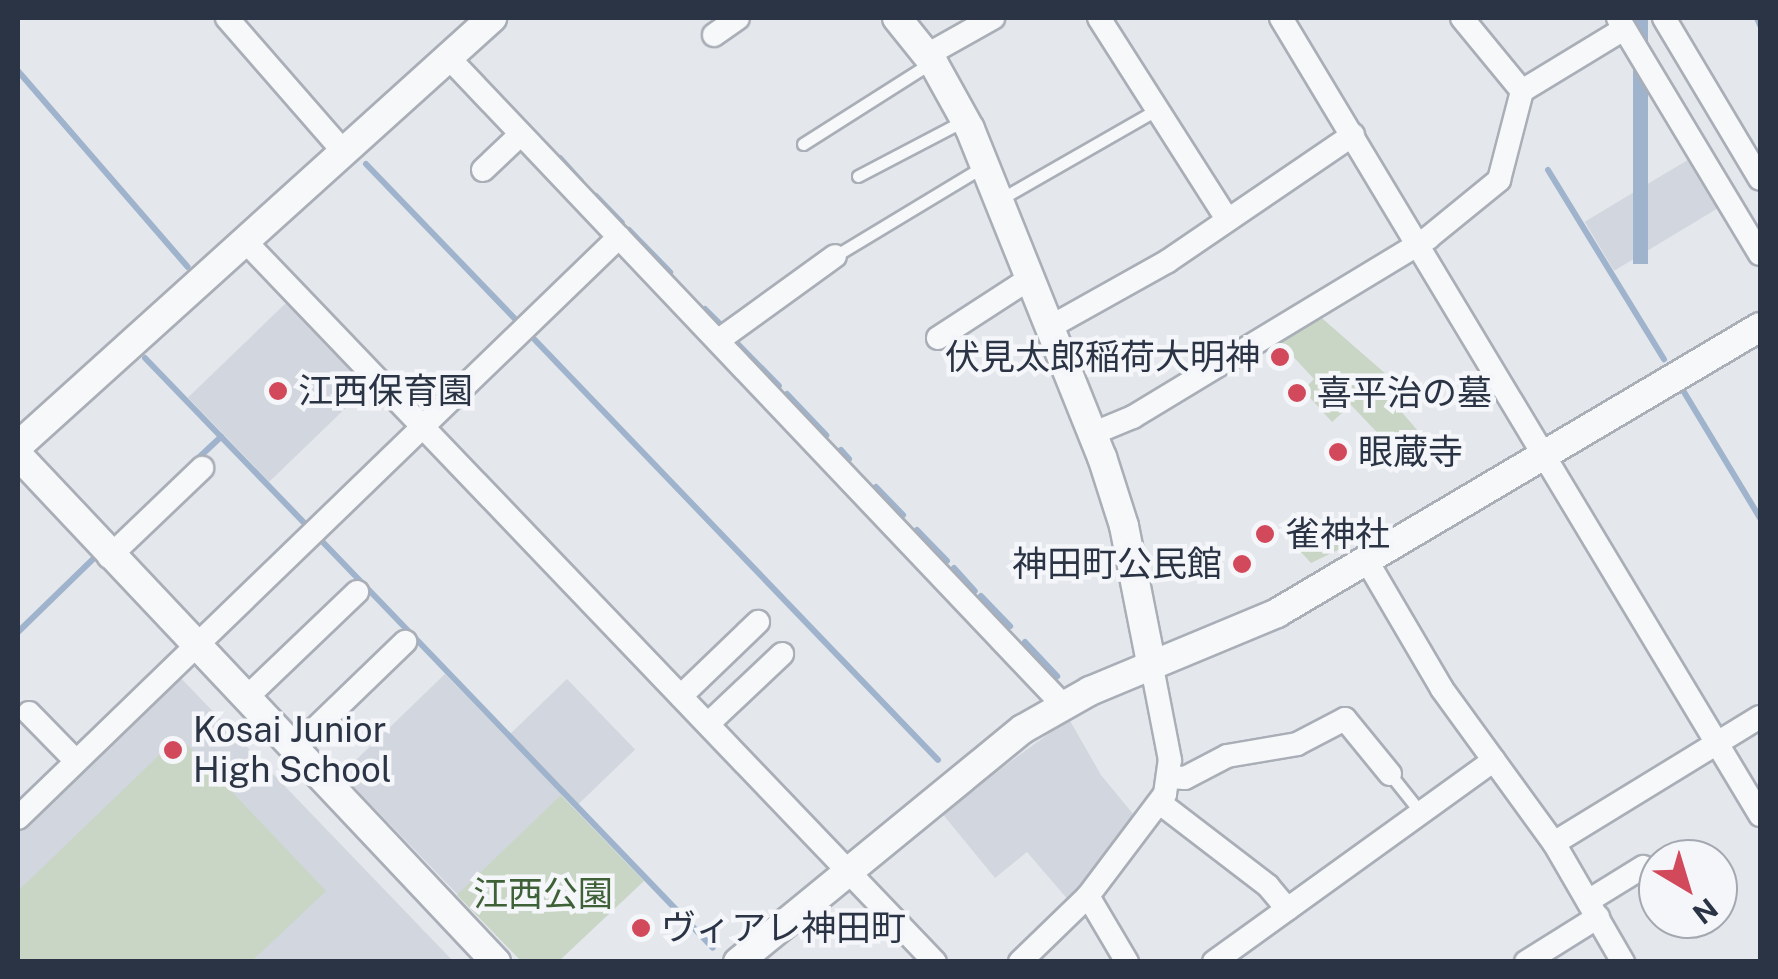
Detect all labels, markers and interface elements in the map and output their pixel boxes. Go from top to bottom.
place label: 伏見太郎稲荷大明神 [945,336,1260,378]
marker: 伏見太郎稲荷大明神 [1269,346,1291,368]
place label: 江西保育園 [298,370,473,412]
place label: 喜平治の墓 [1317,372,1492,414]
marker: 江西保育園 [267,380,289,402]
marker: 喜平治の墓 [1286,382,1308,404]
place label: 眼蔵寺 [1358,431,1463,473]
marker: 眼蔵寺 [1327,441,1349,463]
place label: 雀神社 [1285,513,1390,555]
marker: 雀神社 [1254,523,1276,545]
place label: 神田町公民館 [1012,543,1222,585]
marker: 神田町公民館 [1231,553,1253,575]
place label: Kosai Junior High School [193,709,391,791]
marker: Kosai Junior High School [162,739,184,761]
north arrow [1638,839,1738,939]
park label: 江西公園 [473,873,613,915]
text: N [1687,892,1724,931]
place label: ヴィアレ神田町 [661,907,906,949]
marker: ヴィアレ神田町 [630,917,652,939]

